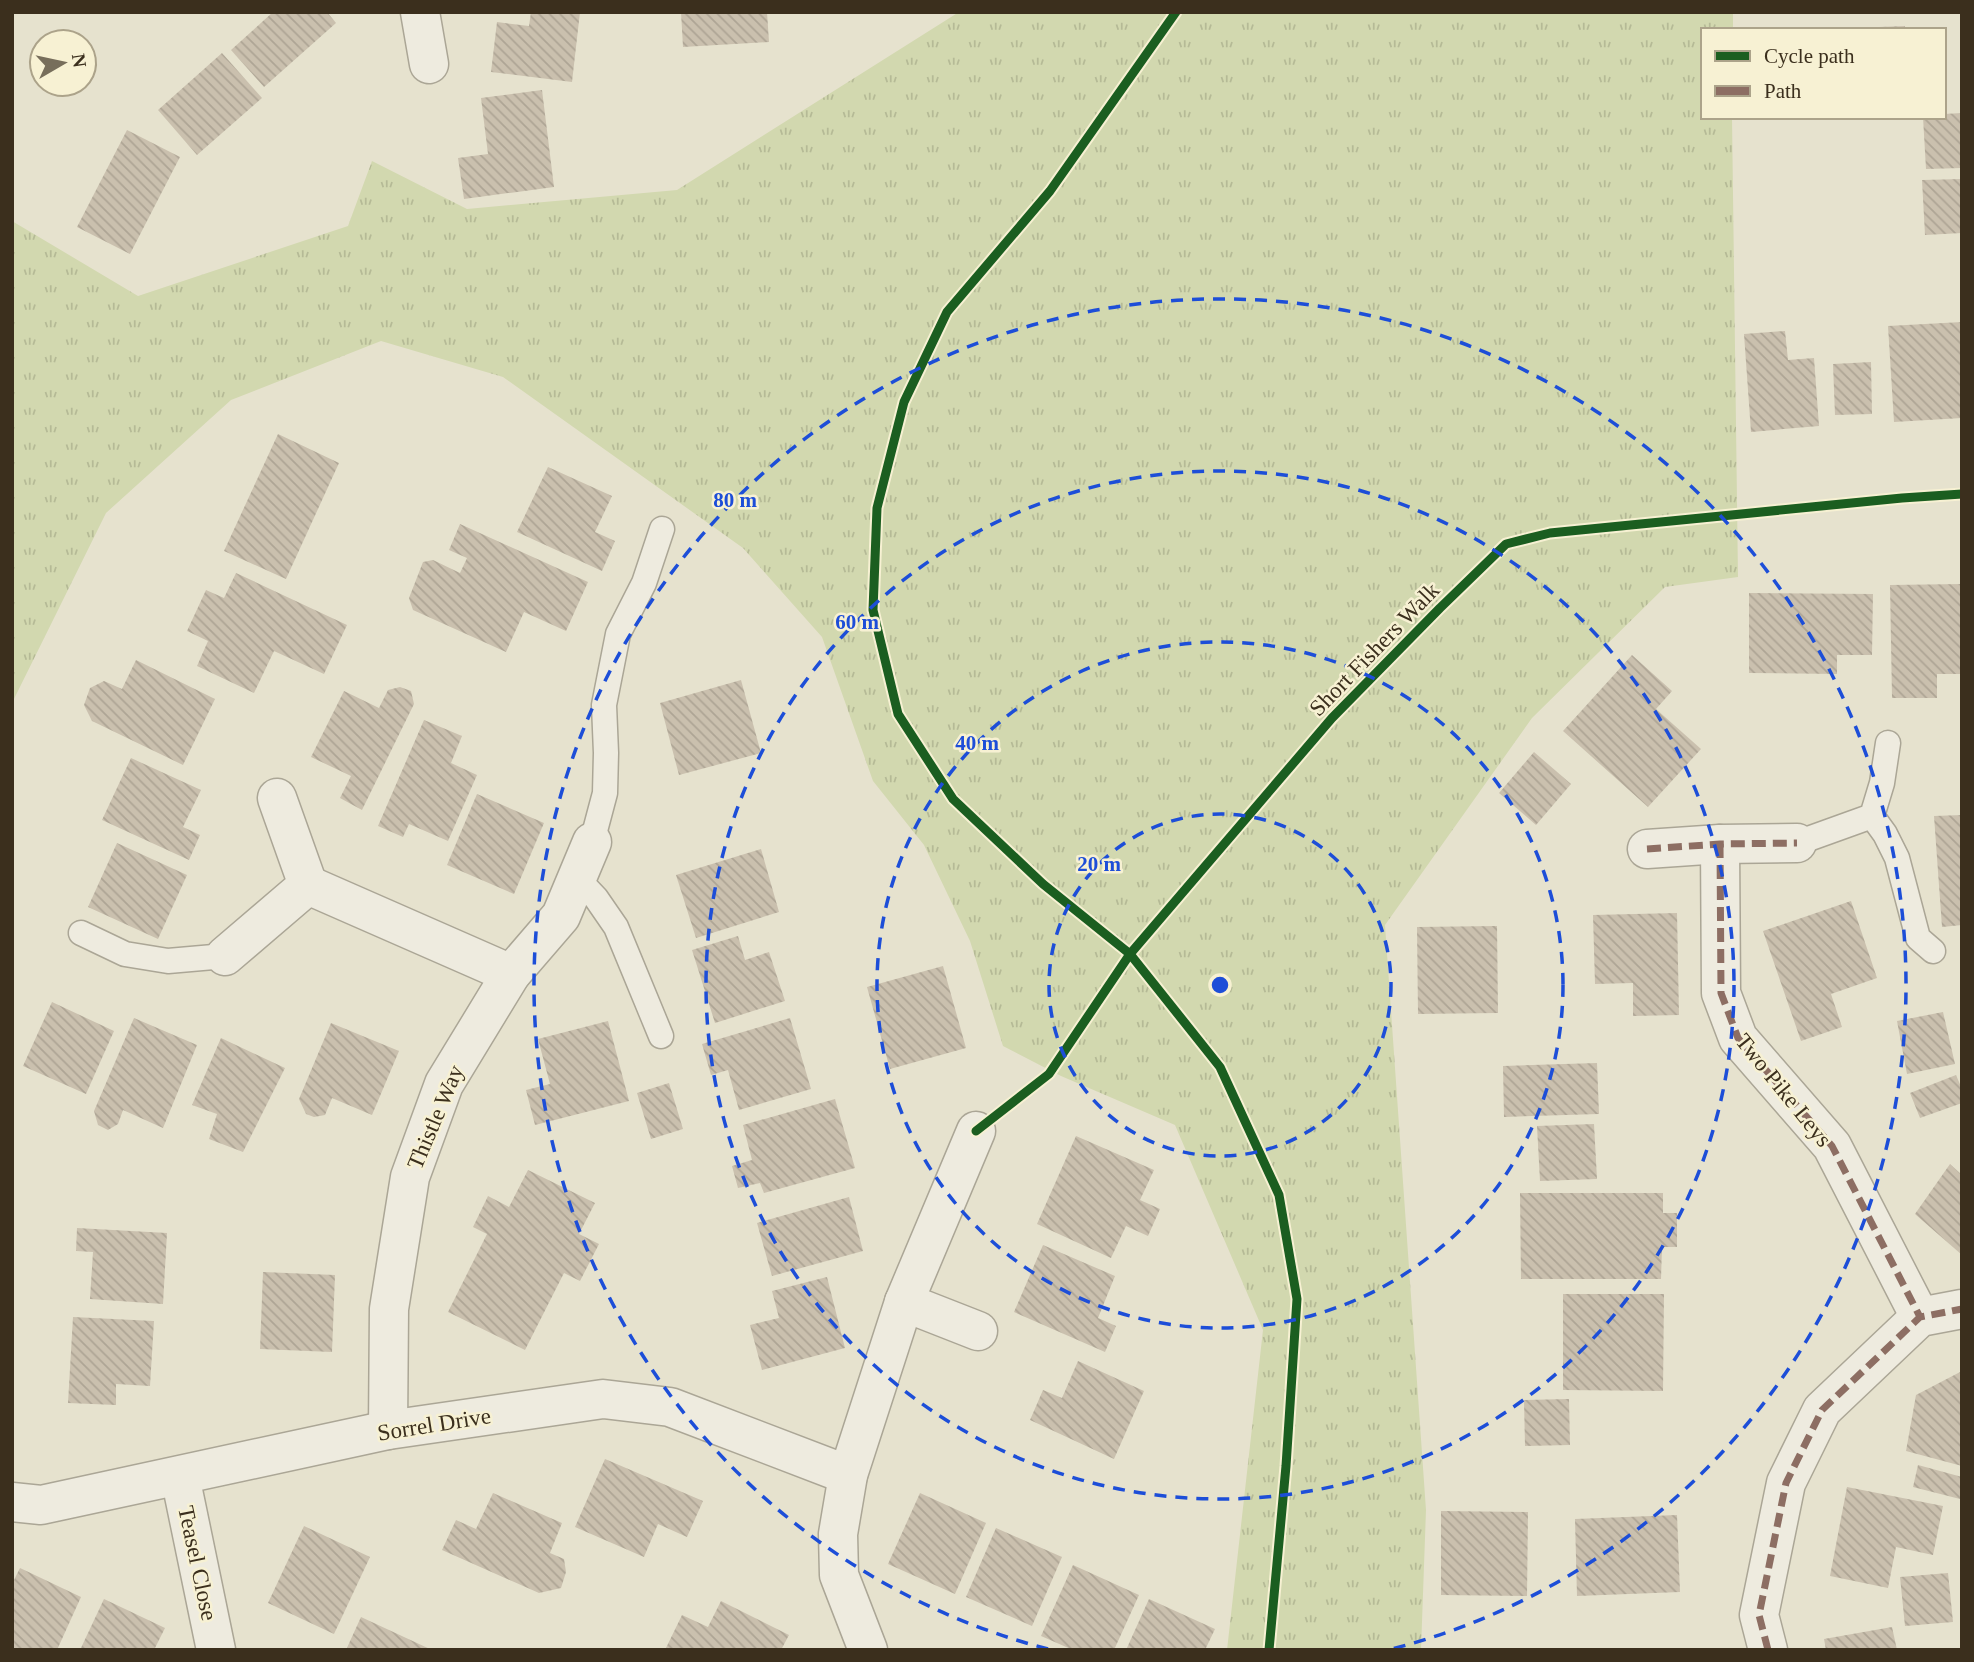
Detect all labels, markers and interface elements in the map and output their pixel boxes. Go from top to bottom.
north arrow [28,28,98,98]
legend [1701,28,1946,119]
text: Cycle path [1764,44,1855,68]
text: N [68,52,91,69]
text: Path [1764,79,1802,103]
text: 80 m [713,488,757,512]
street label: Short Fishers Walk [1304,577,1445,721]
text: 60 m [835,610,879,634]
text: 40 m [955,731,999,755]
text: 20 m [1077,852,1121,876]
centre of rings [1208,973,1232,997]
street label: Two Pike Leys [1731,1029,1837,1152]
street label: Thistle Way [402,1061,469,1173]
street label: Sorrel Drive [376,1403,492,1446]
street label: Teasel Close [173,1503,222,1623]

